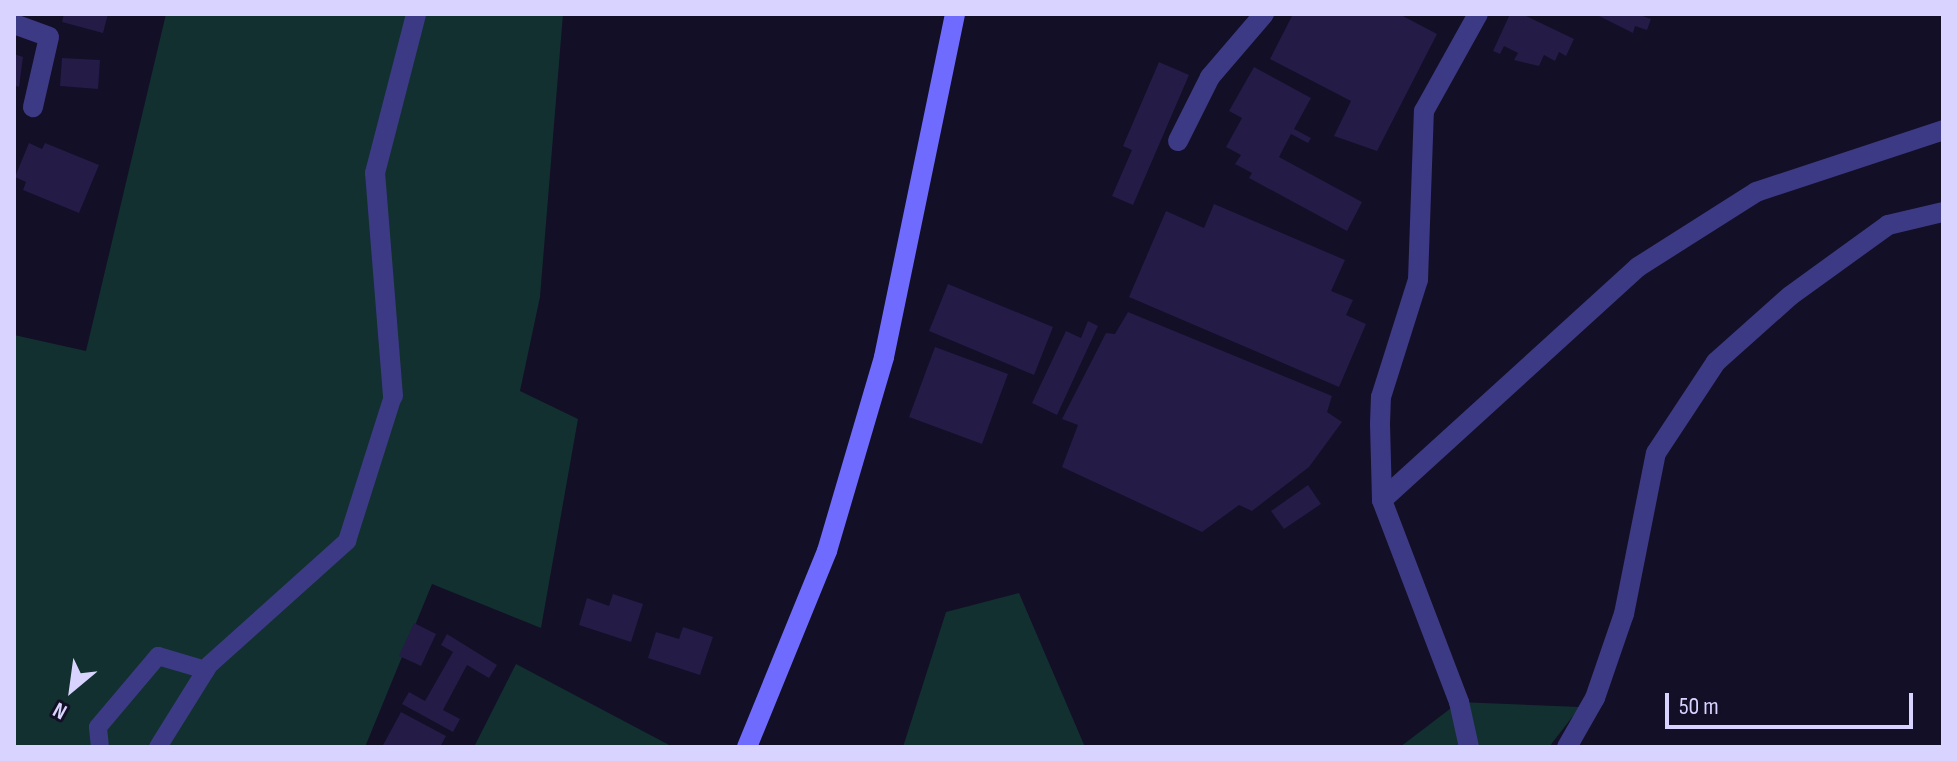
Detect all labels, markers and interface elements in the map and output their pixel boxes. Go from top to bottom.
north arrow [32,649,112,729]
scale bar [1669,677,1917,727]
text: 50 m [1679,692,1719,721]
text: N [48,696,72,725]

